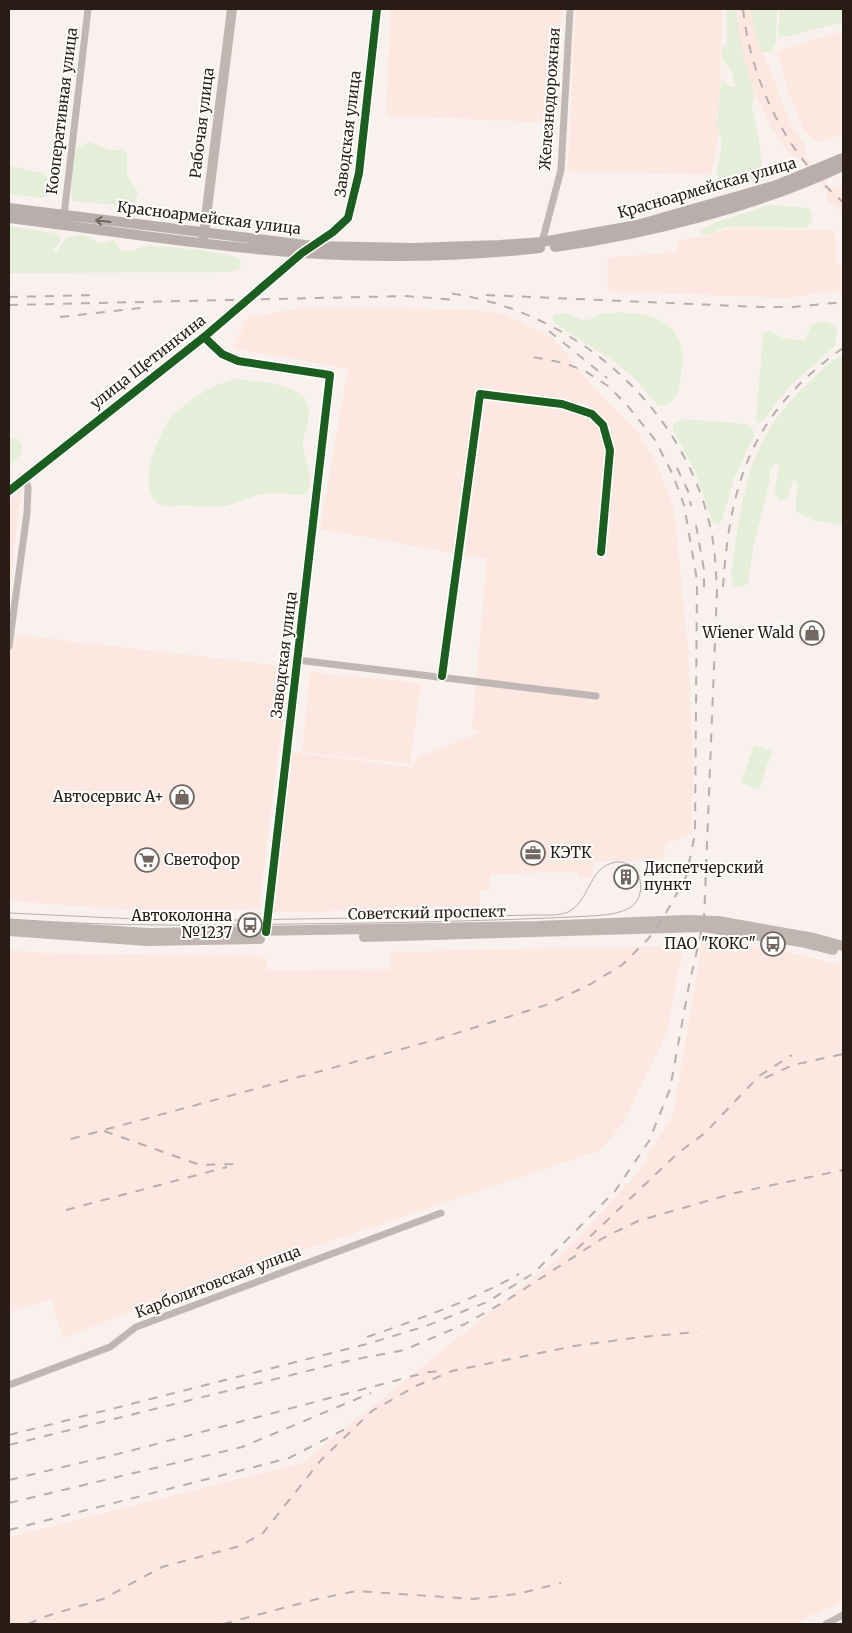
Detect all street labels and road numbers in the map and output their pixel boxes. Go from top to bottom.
street label: Кооперативная улица [42,26,81,195]
street label: Железнодорожная [535,27,564,171]
street label: Рабочая улица [185,66,218,179]
street label: Заводская улица [330,70,365,198]
street label: Красноармейская улица [615,153,798,222]
street label: Красноармейская улица [116,197,302,238]
street label: улица Щетинкина [86,310,209,413]
street label: Заводская улица [266,591,301,719]
street label: Советский проспект [348,902,506,923]
street label: Карболитовская улица [132,1241,303,1322]

